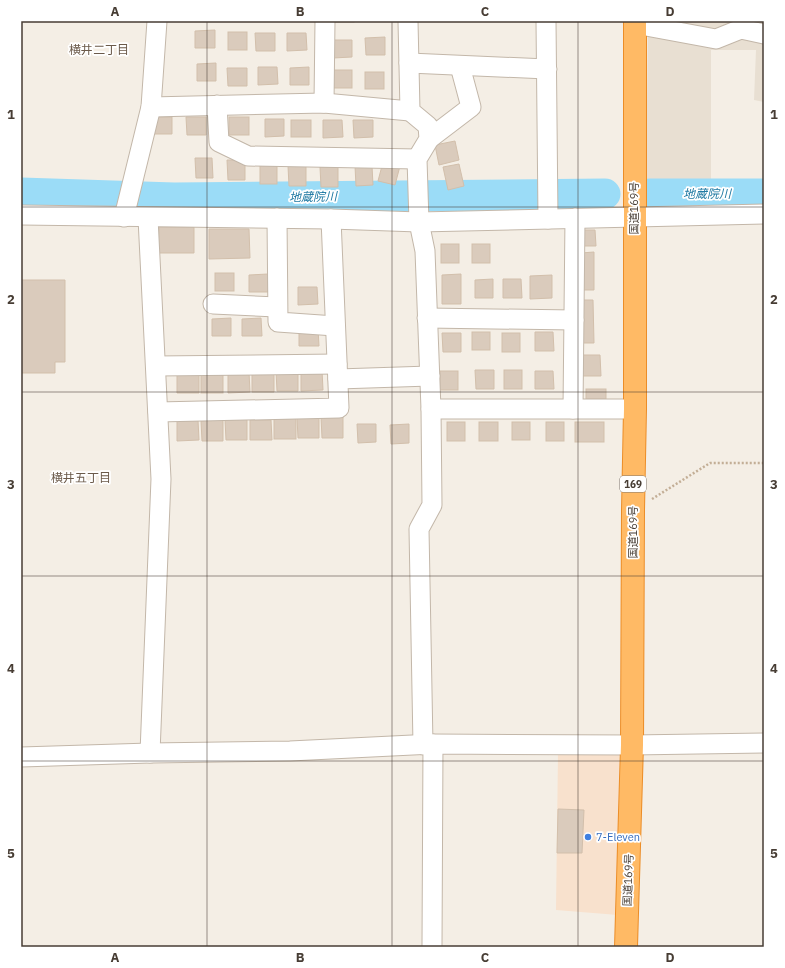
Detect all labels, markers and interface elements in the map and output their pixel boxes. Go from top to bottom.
text: A [111,3,120,20]
text: B [296,3,305,20]
text: C [481,3,490,20]
text: D [665,3,675,20]
district label: 横井二丁目 [69,42,129,57]
text: 1 [7,106,15,123]
text: 1 [770,106,778,123]
street label: 国道169号 [627,182,641,234]
water label: 地蔵院川 [683,186,733,201]
water label: 地蔵院川 [289,189,339,204]
text: 2 [7,291,15,308]
text: 2 [770,291,778,308]
district label: 横井五丁目 [51,470,111,485]
text: 3 [7,476,15,493]
road number: 169 [620,476,646,492]
text: 3 [770,476,778,493]
street label: 国道169号 [626,506,640,558]
text: 4 [7,660,15,677]
text: 4 [770,660,778,677]
place label: 7-Eleven [596,830,640,844]
marker: 7-Eleven [583,832,593,842]
text: 5 [7,845,15,862]
text: 5 [770,845,778,862]
street label: 国道169号 [620,853,636,907]
text: A [111,949,120,966]
text: B [296,949,305,966]
text: C [481,949,490,966]
text: D [665,949,675,966]

